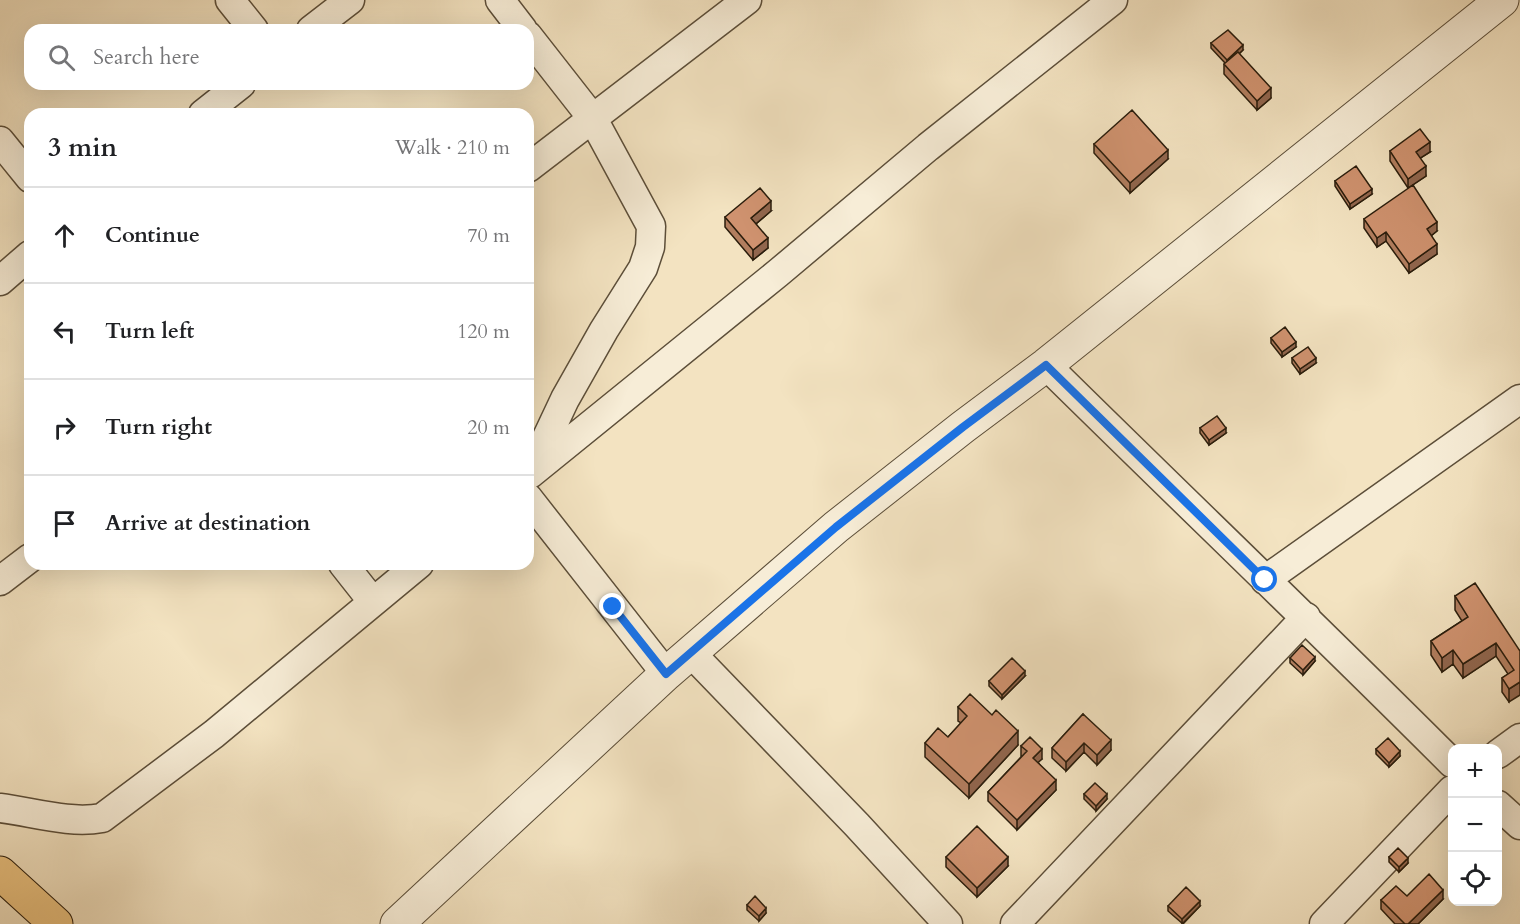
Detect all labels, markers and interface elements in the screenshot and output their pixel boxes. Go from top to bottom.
search box [24,24,534,90]
icon: search [45,41,78,74]
text: Search here [93,42,200,72]
text: 3 min [48,130,117,165]
text: Walk · 210 m [395,134,510,161]
icon: ahead [48,219,81,252]
text: Continue [105,220,200,250]
text: 70 m [467,222,510,249]
icon: left [48,315,81,348]
text: Turn left [105,316,194,346]
text: 120 m [457,318,510,345]
icon: right [48,411,81,444]
text: Turn right [105,412,212,442]
text: 20 m [467,414,510,441]
icon: arrive [48,507,81,540]
text: Arrive at destination [105,508,310,538]
route start [1251,566,1277,592]
route end [599,593,625,619]
map controls [1448,744,1502,906]
button: + [1448,744,1502,798]
button: − [1448,798,1502,852]
button: locate [1448,852,1502,906]

